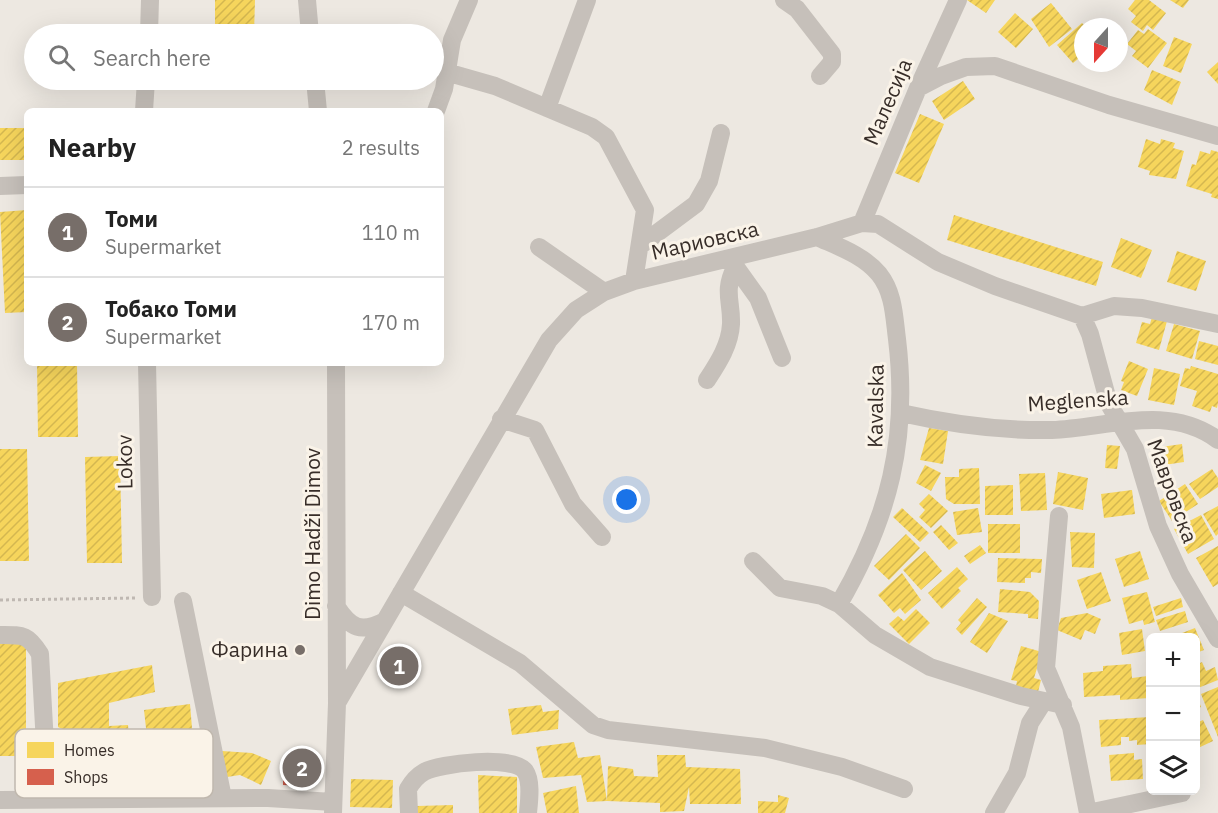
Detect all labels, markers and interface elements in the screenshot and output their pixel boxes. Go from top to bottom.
north arrow [1074,18,1128,72]
search box [24,24,444,90]
icon: search [45,41,78,74]
text: Search here [93,43,211,72]
street label: Малесија [856,54,918,149]
text: Nearby [48,130,136,164]
text: 2 results [342,134,420,161]
text: Томи [105,204,158,233]
street label: Мариовска [648,214,761,266]
text: 1 [62,219,74,246]
text: 110 m [362,219,420,246]
text: Supermarket [105,233,222,260]
text: Тобако Томи [105,294,237,323]
text: 2 [62,309,74,336]
text: 170 m [362,309,420,336]
text: Supermarket [105,323,222,350]
street label: Kavalska [860,364,890,448]
street label: Meglenska [1026,383,1129,417]
street label: Lokov [110,434,138,490]
street label: Мавровска [1141,435,1205,547]
street label: Dimo Hadži Dimov [298,448,326,620]
your location [612,485,641,514]
map controls [1146,633,1200,795]
button: + [1146,633,1200,687]
place label: Фарина [211,635,288,663]
marker: Фарина [293,643,307,657]
pin: 1 [380,644,418,688]
button: − [1146,687,1200,741]
legend [15,729,213,798]
text: Homes [64,740,115,760]
button: layers [1146,741,1200,795]
pin: 2 [282,746,322,790]
text: Shops [64,767,108,787]

